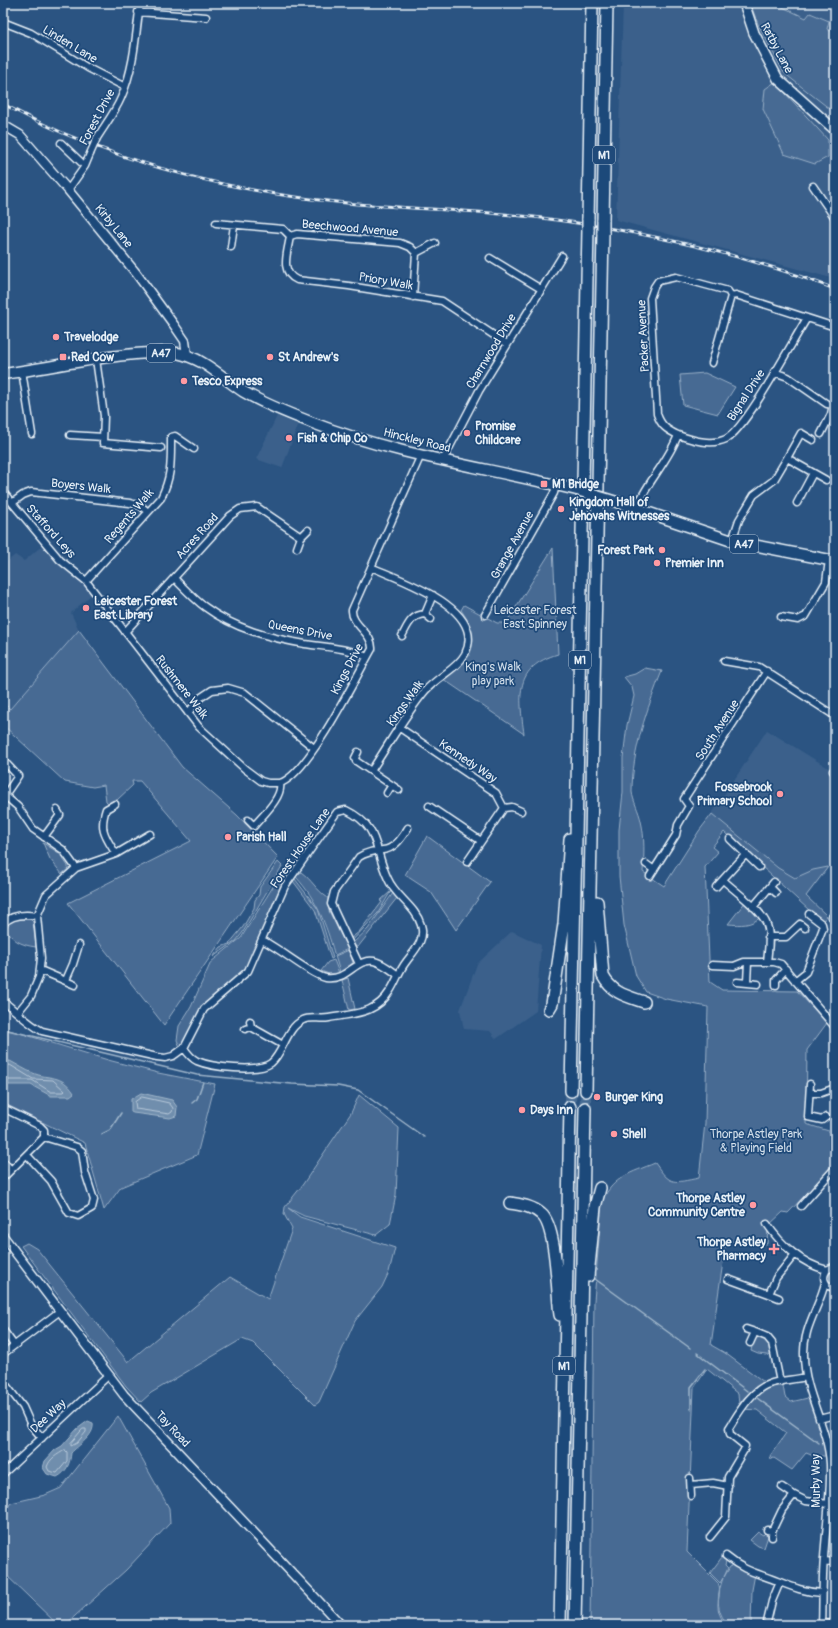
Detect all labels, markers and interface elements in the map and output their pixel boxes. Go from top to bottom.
street label: Ratby Lane [757,20,796,76]
street label: Linden Lane [40,22,100,67]
street label: Forest Drive [76,87,119,148]
road number: M1 [593,146,615,164]
street label: Kirby Lane [91,201,136,251]
street label: Beechwood Avenue [301,217,399,240]
street label: Priory Walk [358,269,414,294]
street label: Packer Avenue [634,299,653,373]
street label: Charnwood Drive [463,311,520,391]
place label: Travelodge [63,330,120,345]
marker: Travelodge [51,332,61,342]
road number: A47 [147,344,175,362]
place label: Red Cow [71,350,115,365]
place label: St Andrew's [278,350,339,365]
marker: Red Cow [58,352,68,362]
marker: St Andrew's [265,352,275,362]
street label: Bignal Drive [724,367,769,424]
place label: Tesco Express [191,374,263,389]
marker: Tesco Express [179,376,189,386]
place label: Promise Childcare [475,419,522,448]
street label: Hinckley Road [382,425,452,456]
marker: Promise Childcare [462,428,472,438]
place label: Fish & Chip Co [297,431,368,446]
marker: Fish & Chip Co [284,433,294,443]
street label: Boyers Walk [50,476,112,497]
place label: M1 Bridge [552,477,600,492]
marker: M1 Bridge [539,479,549,489]
street label: Regents Walk [101,486,157,547]
place label: Kingdom Hall of Jehovahs Witnesses [569,495,670,524]
street label: Stafford Leys [23,501,79,562]
marker: Kingdom Hall of Jehovahs Witnesses [556,504,566,514]
street label: Grange Avenue [488,508,537,582]
street label: Acres Road [173,510,222,562]
road number: A47 [730,535,758,553]
place label: Forest Park [597,543,655,558]
marker: Forest Park [657,545,667,555]
place label: Premier Inn [665,556,724,571]
marker: Premier Inn [652,558,662,568]
place label: Leicester Forest East Library [94,594,178,623]
marker: Leicester Forest East Library [81,603,91,613]
park label: Leicester Forest East Spinney [493,603,577,632]
street label: Queens Drive [267,617,333,644]
street label: Kings Drive [328,641,367,697]
road number: M1 [569,651,591,669]
street label: Rushmere Walk [152,652,211,722]
park label: King's Walk play park [465,660,521,689]
street label: Kings Walk [384,677,427,729]
street label: South Avenue [692,697,743,763]
street label: Kennedy Way [436,736,500,786]
place label: Fossebrook Primary School [697,780,773,809]
marker: Fossebrook Primary School [775,789,785,799]
street label: Forest House Lane [267,805,334,891]
place label: Parish Hall [236,830,287,845]
marker: Parish Hall [223,832,233,842]
place label: Burger King [605,1090,663,1105]
marker: Burger King [592,1092,602,1102]
place label: Days Inn [530,1103,573,1118]
marker: Days Inn [517,1105,527,1115]
place label: Shell [622,1127,646,1142]
park label: Thorpe Astley Park & Playing Field [710,1127,802,1156]
marker: Shell [609,1129,619,1139]
place label: Thorpe Astley Community Centre [648,1191,746,1220]
marker: Thorpe Astley Community Centre [748,1200,758,1210]
place label: Thorpe Astley Pharmacy [696,1235,767,1264]
marker: Thorpe Astley Pharmacy [769,1244,779,1254]
road number: M1 [553,1357,575,1375]
street label: Dee Way [28,1396,69,1436]
street label: Tay Road [152,1408,193,1451]
street label: Murby Way [809,1454,824,1508]

